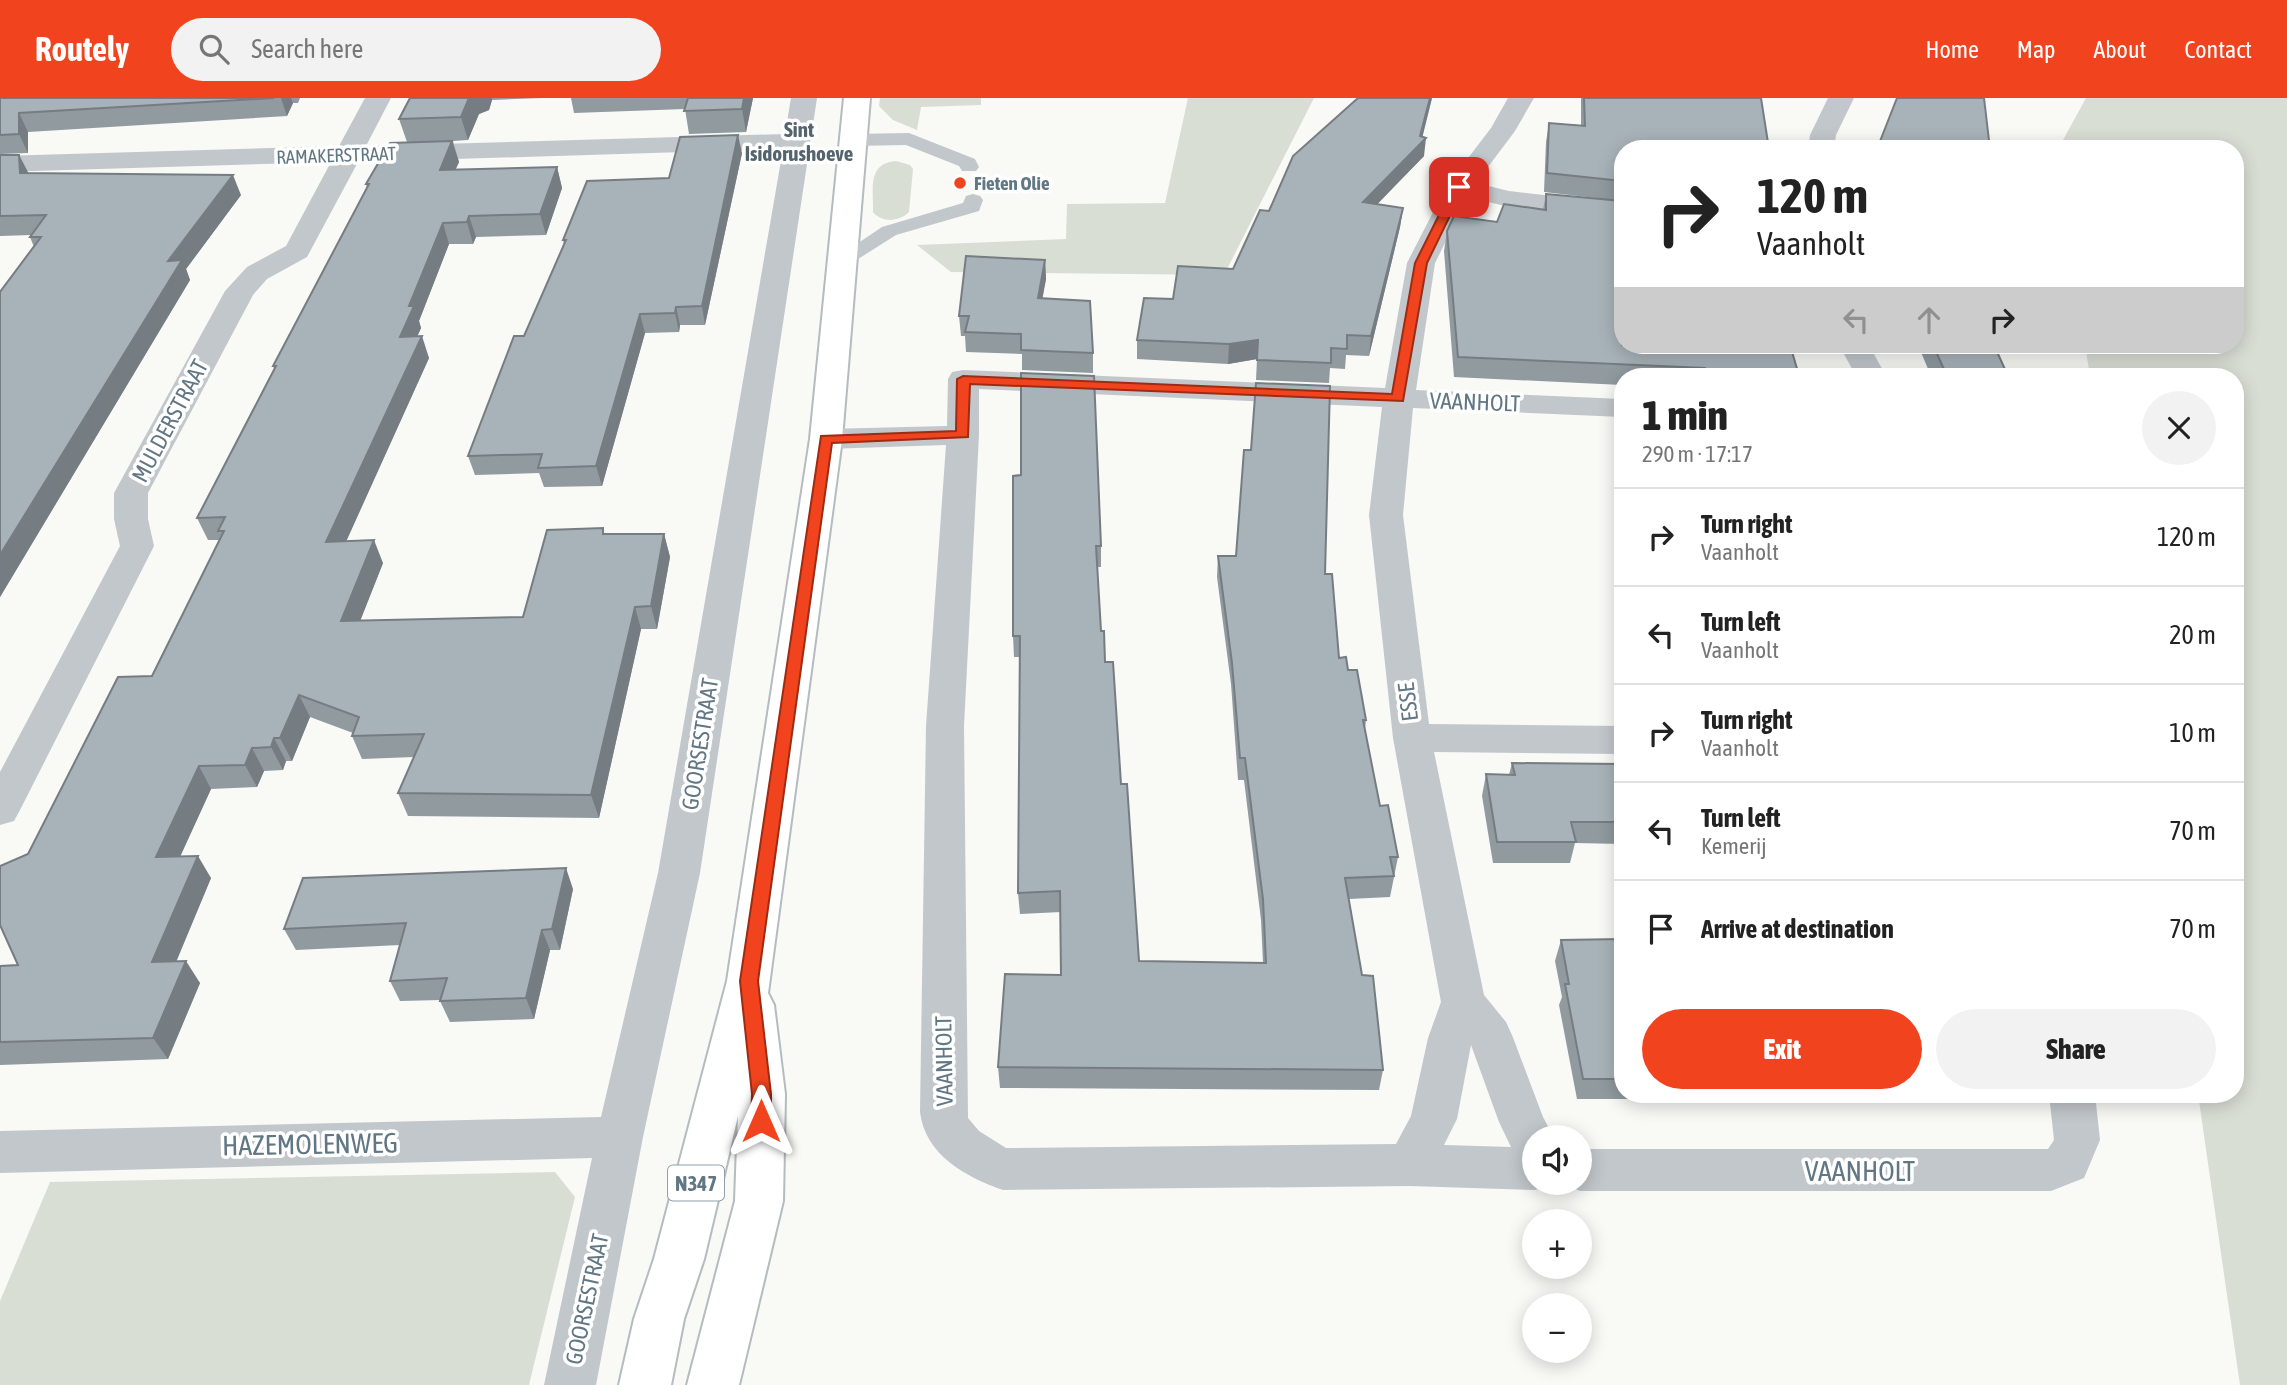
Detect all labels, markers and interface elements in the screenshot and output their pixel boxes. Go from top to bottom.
search box [171,18,661,81]
text: Routely [35,30,129,68]
icon: search [195,30,233,68]
text: Search here [251,34,363,64]
text: Home [1925,36,1979,63]
text: Map [2017,36,2055,63]
text: About [2093,36,2146,63]
text: Contact [2184,36,2252,63]
district label: Sint Isidorushoeve [745,117,853,165]
street label: RAMAKERSTRAAT [276,142,397,168]
pin [1429,157,1489,217]
text: 120 m [1757,167,1868,223]
icon: arrive [1440,168,1478,206]
icon: right [1642,168,1733,259]
place label: Fieten Olie [974,172,1050,194]
marker: Fieten Olie [952,175,968,191]
text: Vaanholt [1757,225,1865,262]
icon: left [1837,301,1875,339]
icon: ahead [1910,301,1948,339]
icon: right [1983,301,2021,339]
street label: MULDERSTRAAT [127,355,213,487]
street label: VAANHOLT [1429,387,1521,417]
text: 1 min [1642,391,1728,439]
button: close [2142,391,2216,465]
text: 290 m · 17:17 [1642,441,1753,467]
text: Turn right [1701,509,1792,539]
icon: right [1642,518,1680,556]
text: 120 m [2157,522,2216,552]
text: Vaanholt [1701,539,1779,565]
text: Turn left [1701,607,1781,637]
icon: left [1642,616,1680,654]
text: 20 m [2169,620,2216,650]
text: Vaanholt [1701,637,1779,663]
street label: GOORSESTRAAT [677,676,723,812]
street label: ESSE [1393,681,1423,723]
text: Turn right [1701,705,1792,735]
icon: right [1642,714,1680,752]
text: 10 m [2169,718,2216,748]
text: Vaanholt [1701,735,1779,761]
text: Turn left [1701,803,1781,833]
icon: left [1642,812,1680,850]
text: 70 m [2169,816,2216,846]
text: Kemerij [1701,833,1767,859]
icon: arrive [1642,910,1680,948]
text: Arrive at destination [1701,914,1894,944]
text: 70 m [2169,914,2216,944]
button: Exit [1642,1009,1922,1089]
button: Share [1936,1009,2216,1089]
street label: VAANHOLT [930,1015,958,1107]
position arrow [724,1084,798,1158]
map controls [1522,1125,1592,1363]
button: sound [1522,1125,1592,1195]
street label: HAZEMOLENWEG [222,1126,398,1162]
street label: VAANHOLT [1805,1155,1915,1187]
road number: N347 [668,1166,724,1200]
button: + [1522,1209,1592,1279]
street label: GOORSESTRAAT [560,1231,614,1367]
button: − [1522,1293,1592,1363]

